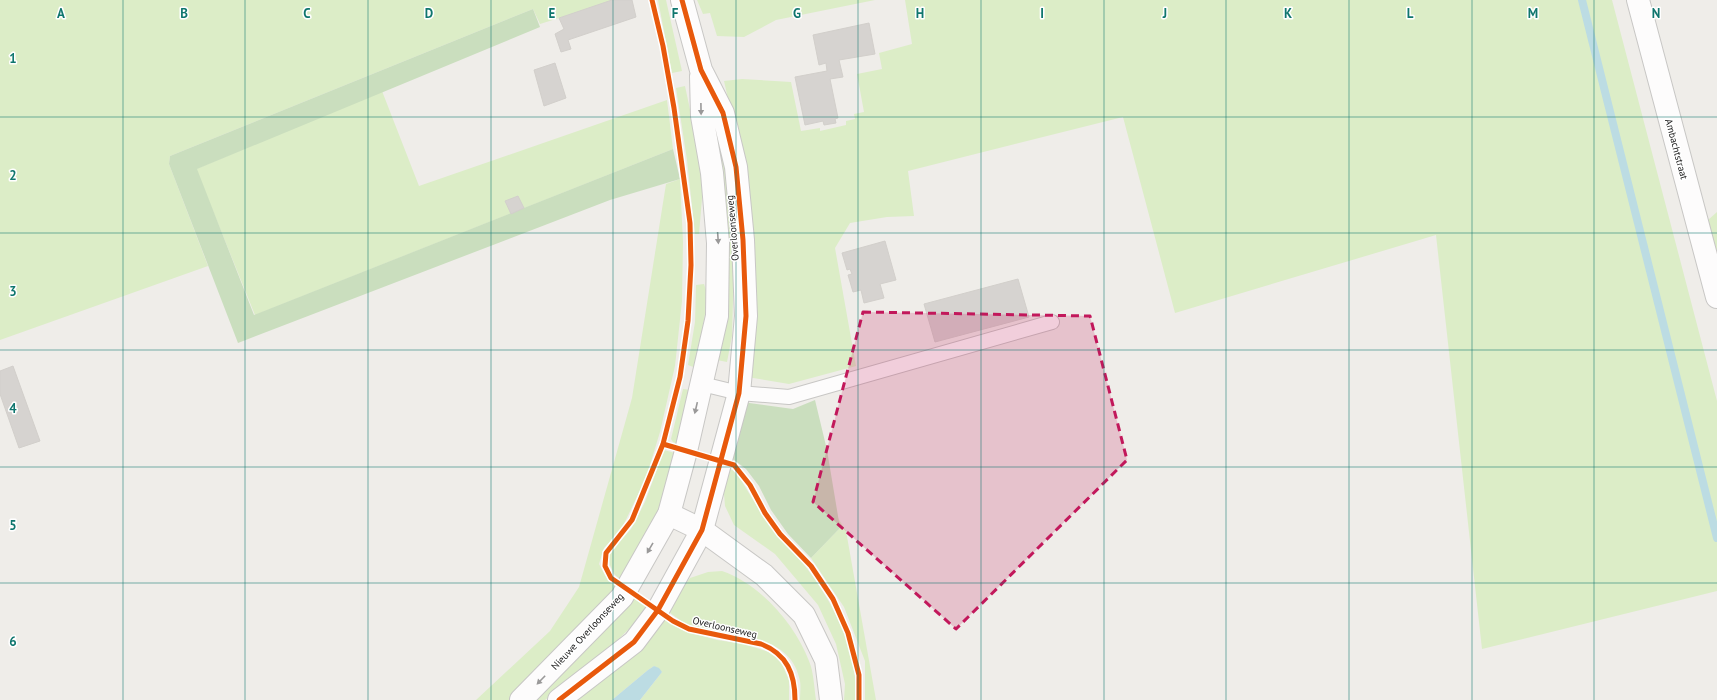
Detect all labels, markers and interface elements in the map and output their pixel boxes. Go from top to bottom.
text: A [57,5,65,22]
text: B [180,5,188,22]
text: C [303,5,311,22]
text: D [425,5,433,22]
text: E [549,5,556,22]
text: F [672,5,679,22]
text: G [793,5,801,22]
text: H [916,5,924,22]
text: I [1040,5,1044,22]
text: J [1162,5,1167,22]
text: K [1284,5,1292,22]
text: L [1407,5,1414,22]
text: M [1528,5,1538,22]
text: N [1652,5,1660,22]
text: 1 [9,50,17,67]
one-way arrow [698,103,705,115]
street label: Ambachtstraat [1662,117,1691,181]
text: 2 [9,167,17,184]
street label: Overloonseweg [723,195,742,261]
one-way arrow [714,232,721,244]
text: 3 [9,283,17,300]
text: 4 [9,400,17,417]
one-way arrow [693,402,699,414]
text: 5 [9,517,17,534]
one-way arrow [646,542,653,554]
street label: Nieuwe Overloonseweg [548,590,626,673]
street label: Overloonseweg [691,614,758,641]
text: 6 [9,633,17,650]
one-way arrow [536,675,546,685]

